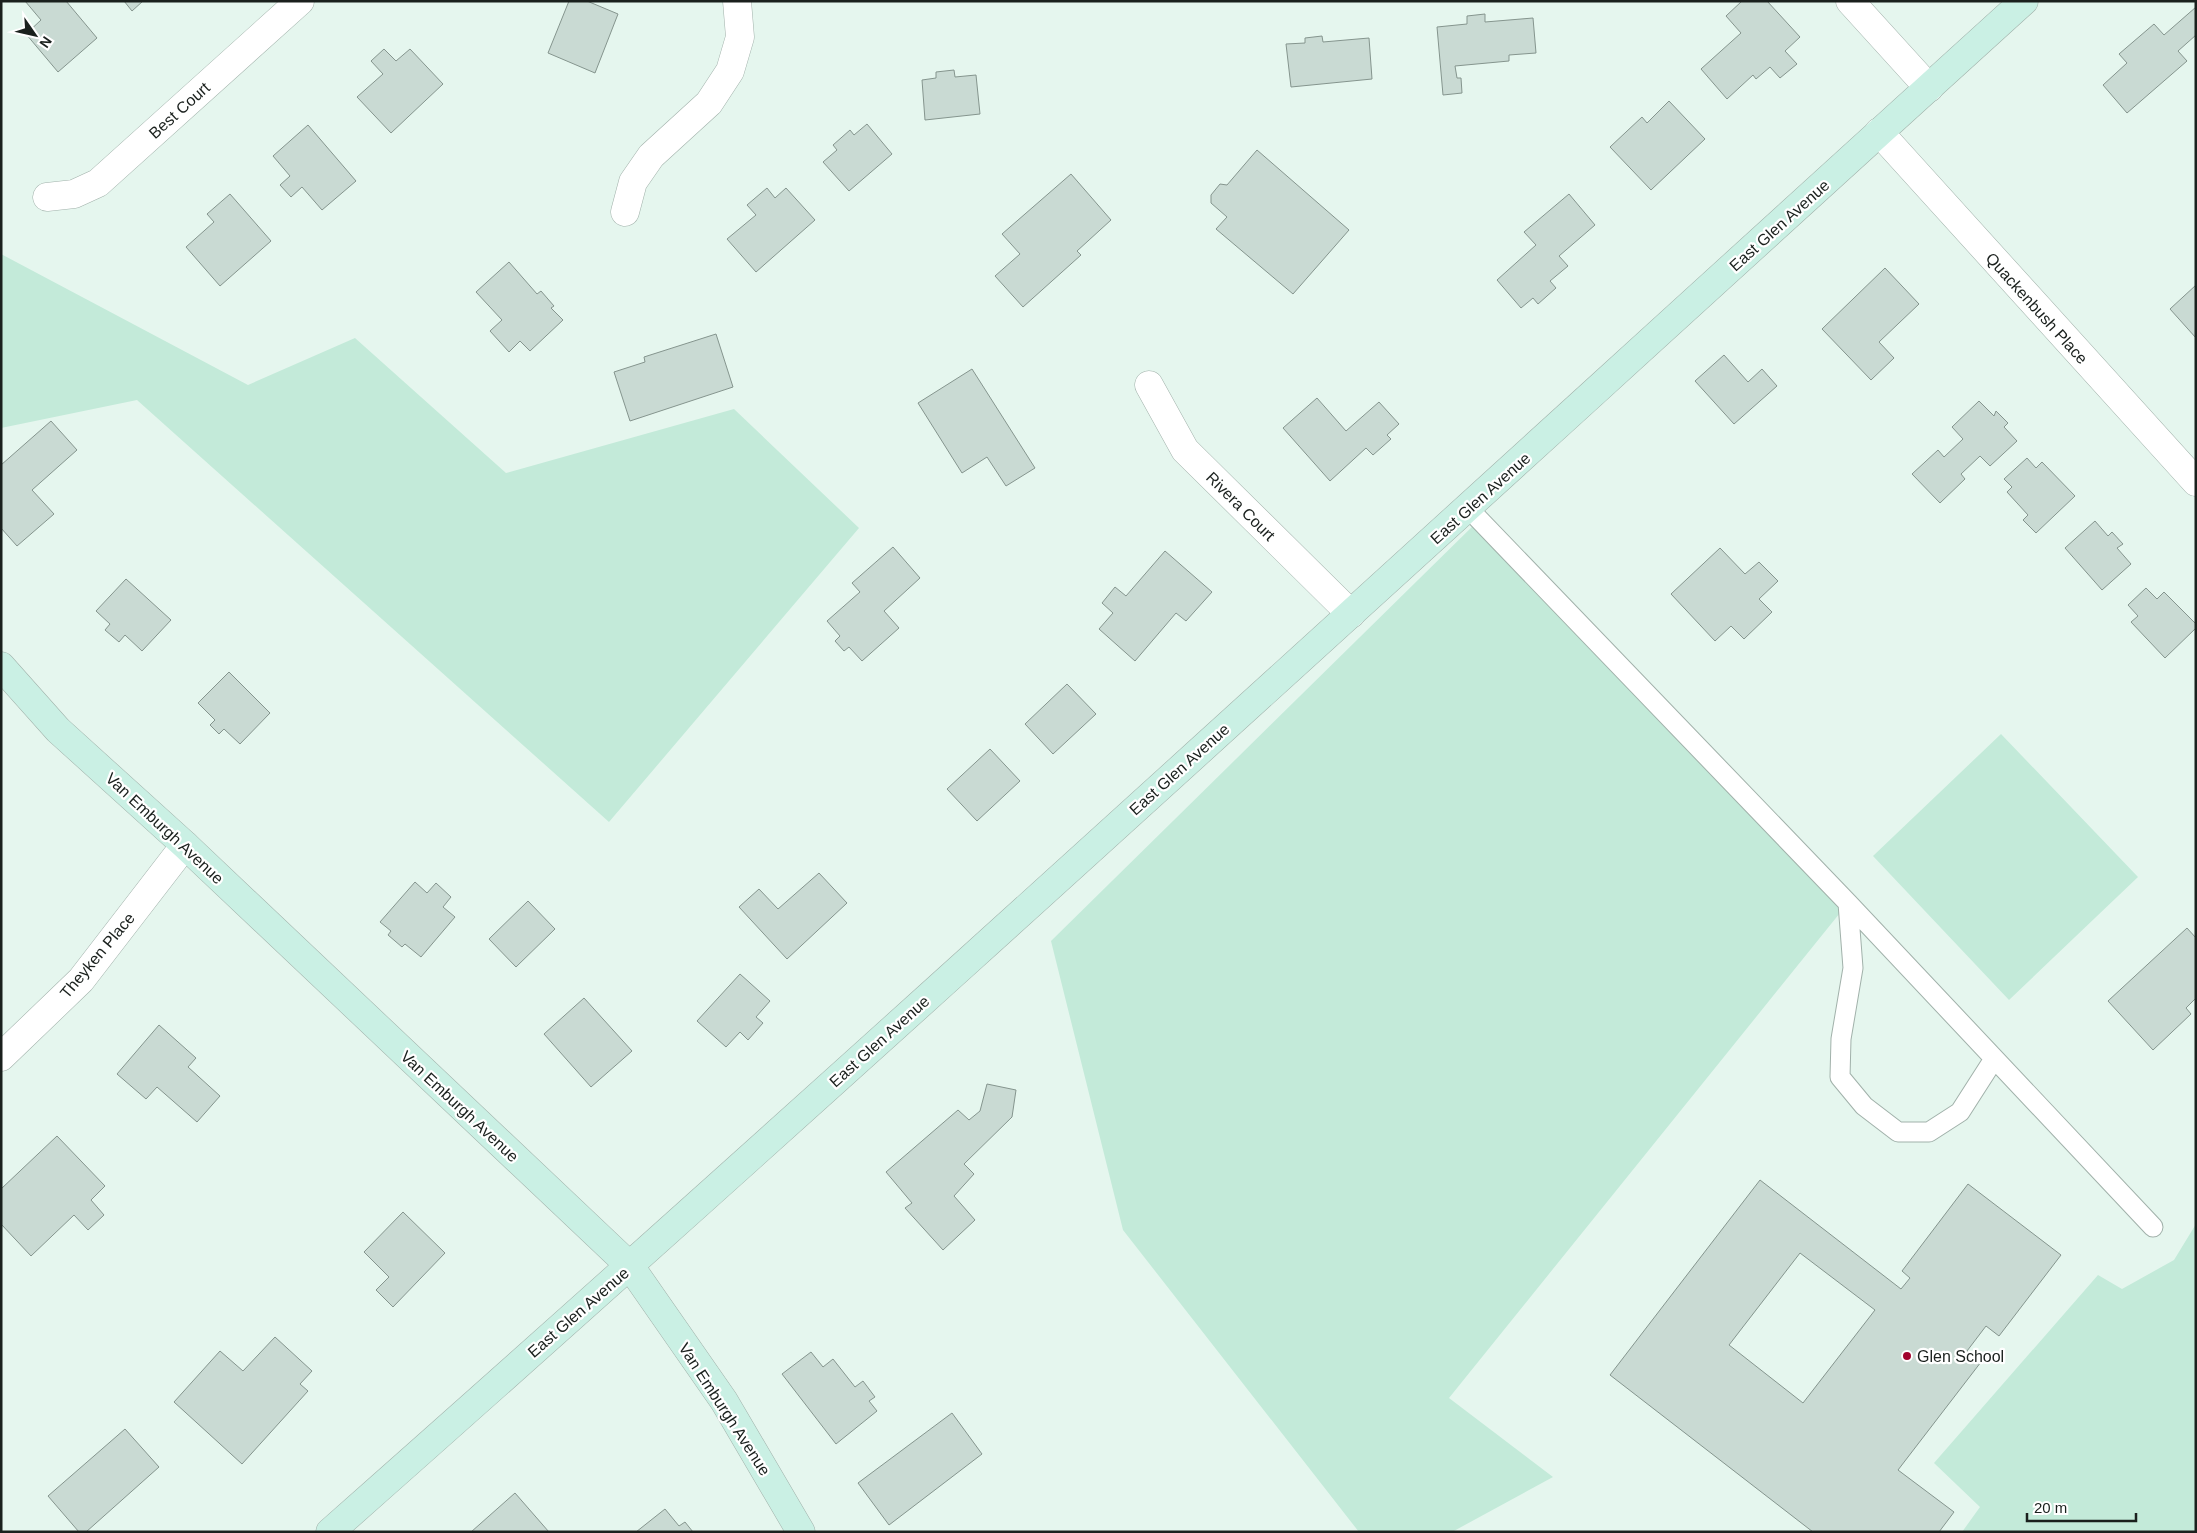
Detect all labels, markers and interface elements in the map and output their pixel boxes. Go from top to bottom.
north arrow [10,10,60,60]
text: N [36,34,55,51]
street label: Best Court [146,78,214,142]
street label: East Glen Avenue [1726,176,1833,274]
street label: Quackenbush Place [1982,249,2091,367]
street label: East Glen Avenue [1427,449,1534,547]
street label: Rivera Court [1203,469,1279,545]
street label: East Glen Avenue [1126,720,1233,818]
street label: Van Emburgh Avenue [102,770,227,887]
street label: Theyken Place [57,909,138,1001]
street label: East Glen Avenue [826,992,933,1090]
street label: Van Emburgh Avenue [397,1048,522,1165]
street label: East Glen Avenue [525,1264,632,1361]
street label: Van Emburgh Avenue [675,1340,774,1479]
place label: Glen School [1917,1348,2004,1365]
marker: Glen School [1901,1350,1913,1362]
scale bar [2027,1490,2136,1522]
text: 20 m [2034,1499,2067,1516]

